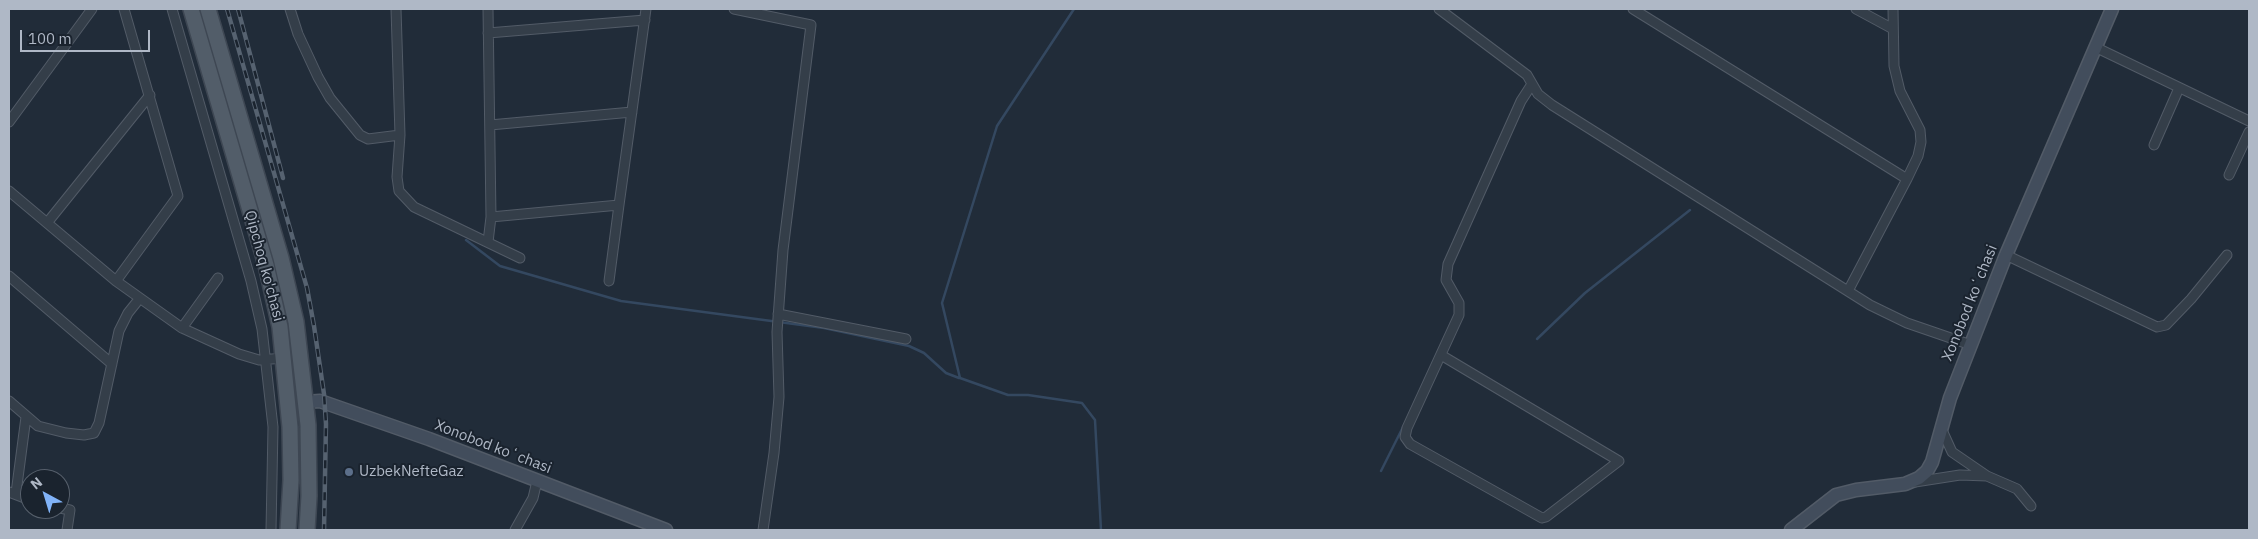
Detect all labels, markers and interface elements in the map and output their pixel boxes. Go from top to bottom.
scale bar [22,20,152,52]
text: 100 m [28,29,72,48]
street label: Qipchoq ko'chasi [241,209,287,323]
street label: Xonobod koʻchasi [1938,242,2002,364]
street label: Xonobod koʻchasi [432,416,554,478]
place label: UzbekNefteGaz [359,463,464,481]
marker: UzbekNefteGaz [343,466,355,478]
north arrow [20,469,70,519]
text: N [27,473,46,493]

